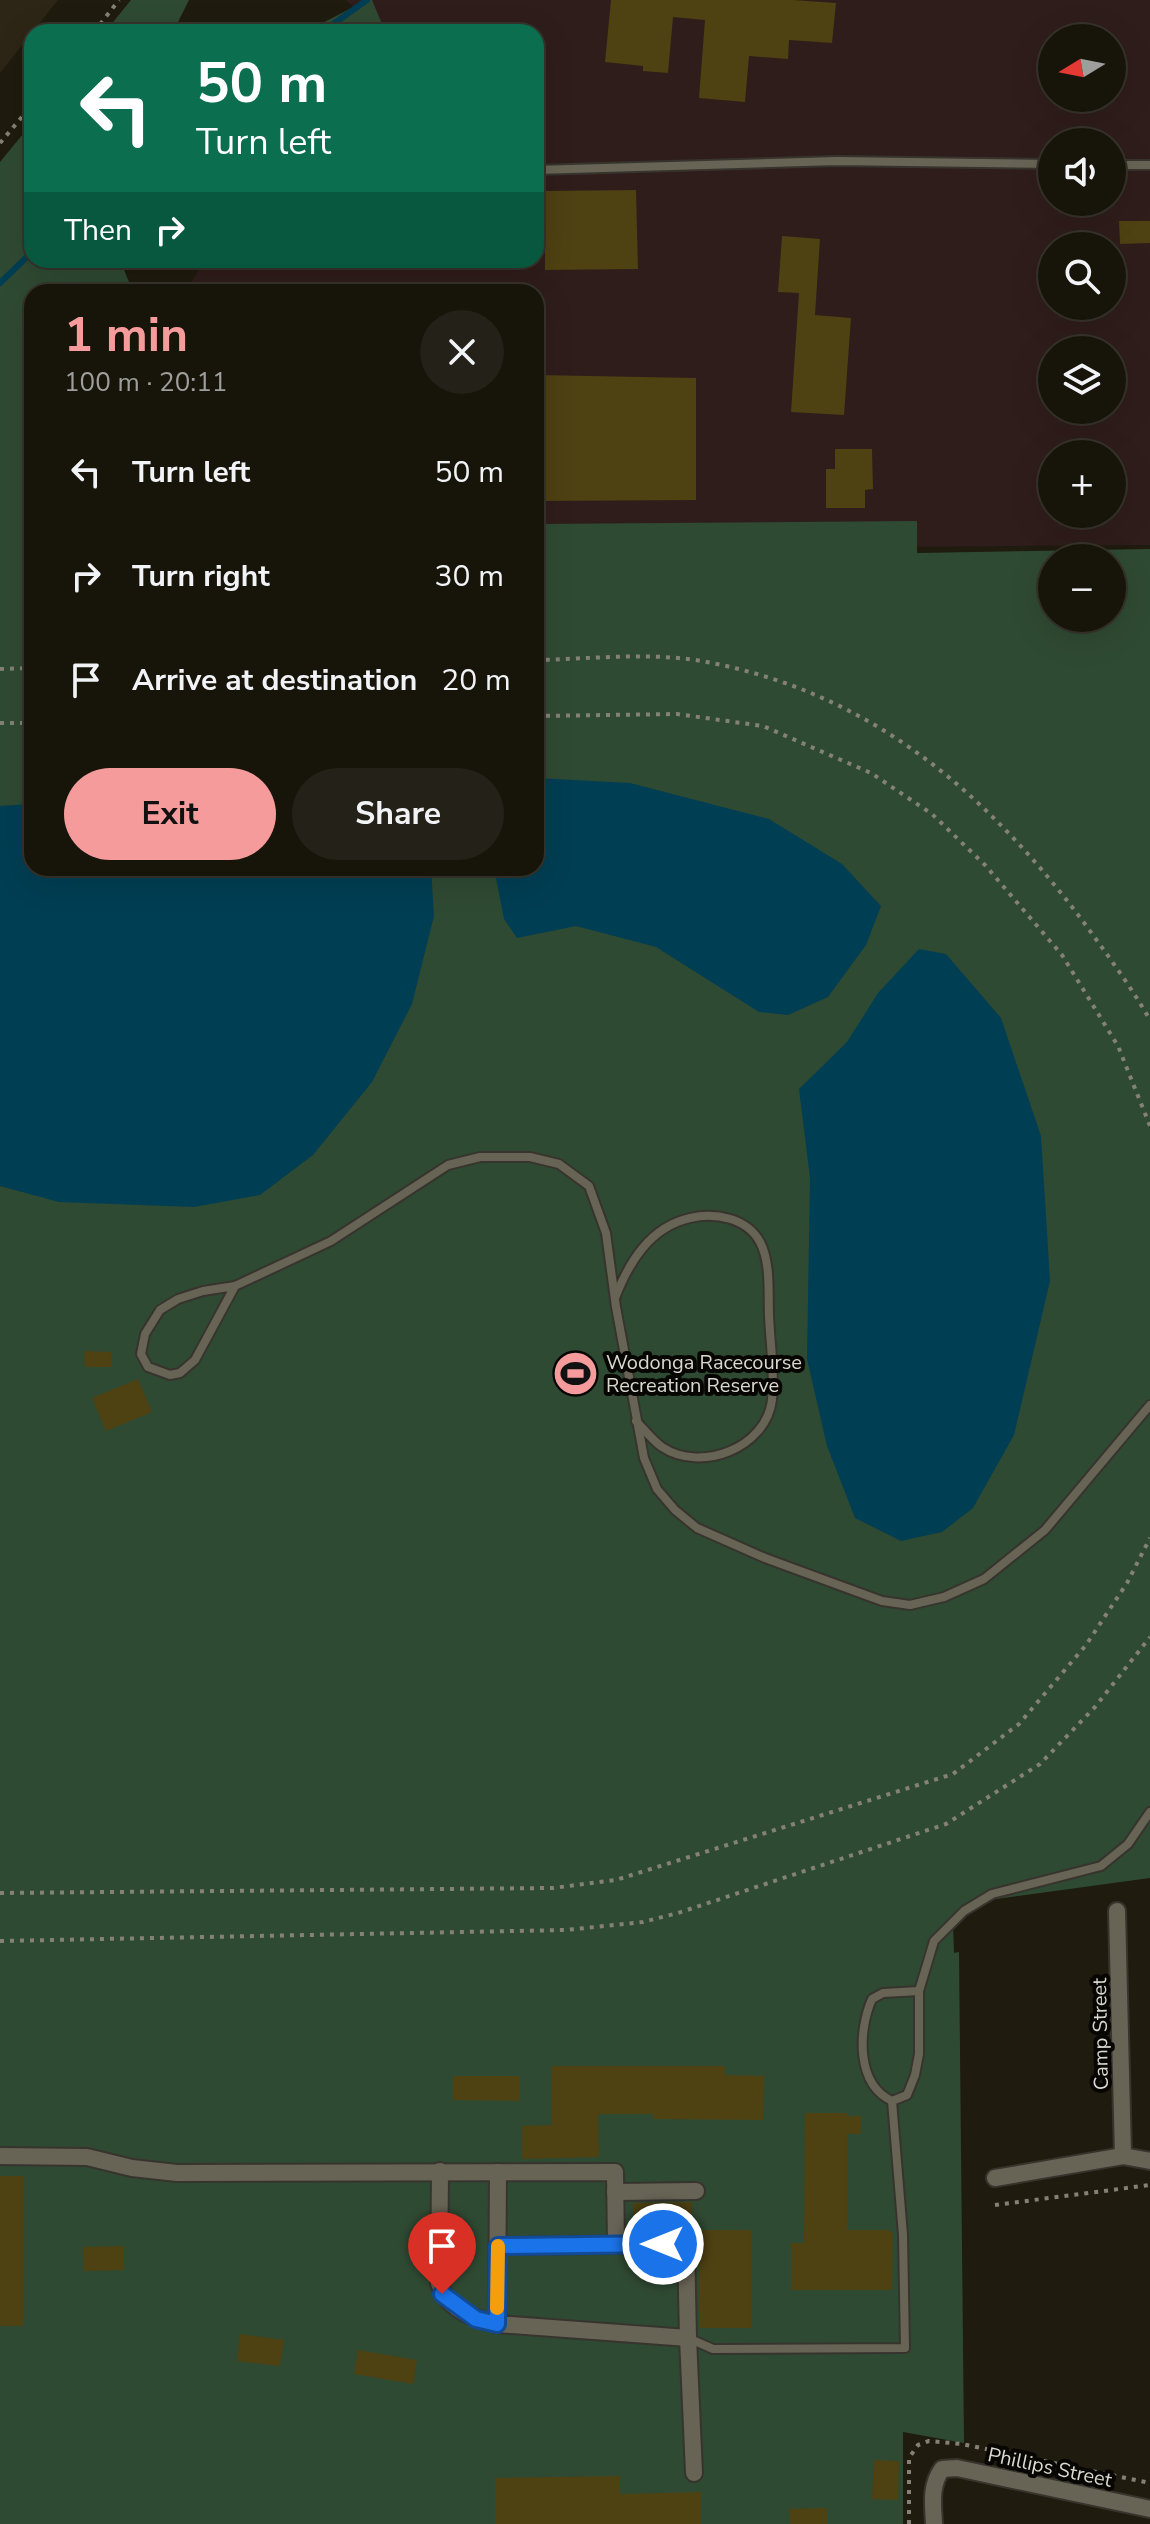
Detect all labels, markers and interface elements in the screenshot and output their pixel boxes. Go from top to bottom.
north arrow [1038,24,1126,112]
map controls [1038,24,1126,632]
text: 50 m [196,45,327,122]
icon: left [64,56,168,160]
text: Turn left [196,118,331,167]
button: sound [1038,128,1126,216]
icon: right [148,208,192,252]
text: Then [64,210,132,251]
button: search [1038,232,1126,320]
text: 1 min [64,302,188,368]
button: close [420,310,504,394]
button: layers [1038,336,1126,424]
text: 100 m · 20:11 [64,365,227,400]
button: + [1038,440,1126,528]
icon: left [64,450,108,494]
text: Turn left [132,452,250,493]
text: 50 m [435,452,504,493]
button: − [1038,544,1126,632]
icon: right [64,554,108,598]
text: Turn right [132,556,270,597]
text: 30 m [435,556,504,597]
icon: arrive [64,658,108,702]
text: Arrive at destination [132,660,417,701]
text: 20 m [441,660,511,701]
button: Exit [64,768,276,860]
button: Share [292,768,504,860]
sports icon: Wodonga Racecourse Recreation Reserve [551,1349,599,1397]
place label: Wodonga Racecourse Recreation Reserve [606,1349,802,1399]
street label: Camp Street [1086,1977,1115,2090]
position arrow [621,2202,705,2286]
pin [408,2212,476,2294]
icon: arrive [420,2224,464,2268]
street label: Phillips Street [985,2441,1115,2494]

